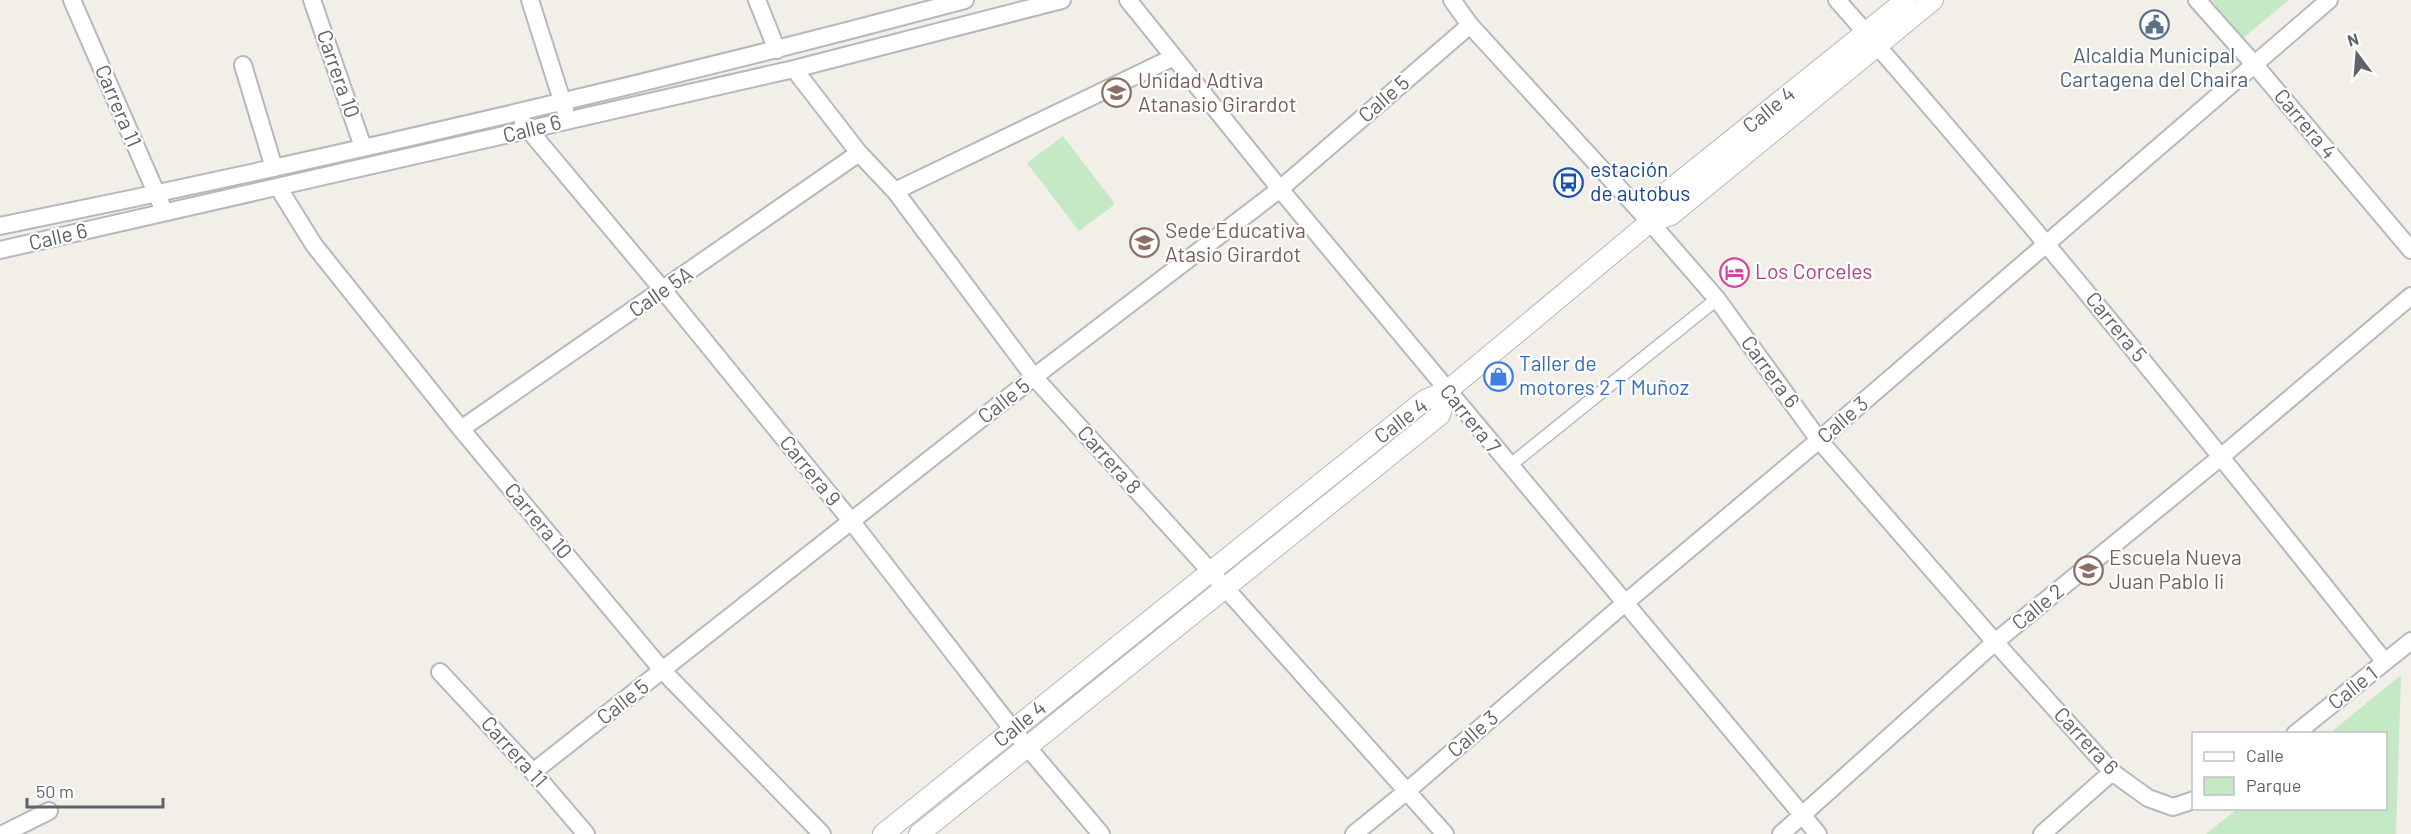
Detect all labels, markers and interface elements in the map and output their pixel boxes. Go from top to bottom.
public building icon: Alcaldia Municipal Cartagena del Chaira [2138,9,2170,41]
north arrow [2327,24,2387,84]
street label: Carrera 10 [313,26,366,121]
text: N [2345,29,2360,50]
place label: Alcaldia Municipal Cartagena del Chaira [2060,42,2248,91]
street label: Carrera 11 [91,60,148,150]
place label: Unidad Adtiva Atanasio Girardot [1138,67,1297,116]
street label: Calle 5 [1352,69,1414,127]
school or university icon: Unidad Adtiva Atanasio Girardot [1101,77,1133,109]
street label: Calle 4 [1737,80,1799,137]
street label: Carrera 4 [2270,83,2343,163]
street label: Calle 6 [500,108,563,147]
place label: estación de autobus [1590,156,1690,205]
bus stop icon: estación de autobus [1553,166,1585,198]
street label: Calle 6 [26,217,89,254]
place label: Sede Educativa Atasio Girardot [1165,217,1306,266]
school or university icon: Sede Educativa Atasio Girardot [1128,227,1160,259]
hotel icon: Los Corceles [1718,256,1750,288]
place label: Los Corceles [1755,258,1872,283]
street label: Calle 5A [624,260,697,322]
street label: Carrera 5 [2081,286,2153,366]
street label: Carrera 6 [1737,330,1806,412]
place label: Taller de motores 2 T Muñoz [1519,350,1689,399]
shop icon: Taller de motores 2 T Muñoz [1482,360,1514,392]
street label: Calle 5 [972,372,1034,428]
street label: Carrera 7 [1436,378,1507,458]
street label: Calle 3 [1811,390,1873,448]
street label: Calle 4 [1369,392,1432,448]
street label: Carrera 8 [1073,420,1147,498]
street label: Carrera 9 [775,430,847,510]
street label: Carrera 10 [500,477,578,563]
place label: Escuela Nueva Juan Pablo Ii [2109,544,2242,593]
school or university icon: Escuela Nueva Juan Pablo Ii [2072,554,2104,586]
street label: Calle 2 [2006,577,2068,634]
street label: Calle 1 [2322,660,2382,714]
street label: Calle 5 [591,673,653,729]
street label: Calle 4 [988,694,1050,751]
street label: Carrera 6 [2050,701,2125,779]
street label: Calle 3 [1441,704,1503,762]
street label: Carrera 11 [477,710,554,792]
legend [2192,732,2387,810]
text: Calle [2246,744,2284,766]
scale bar [27,771,164,809]
text: Parque [2246,774,2301,796]
text: 50 m [36,780,74,802]

